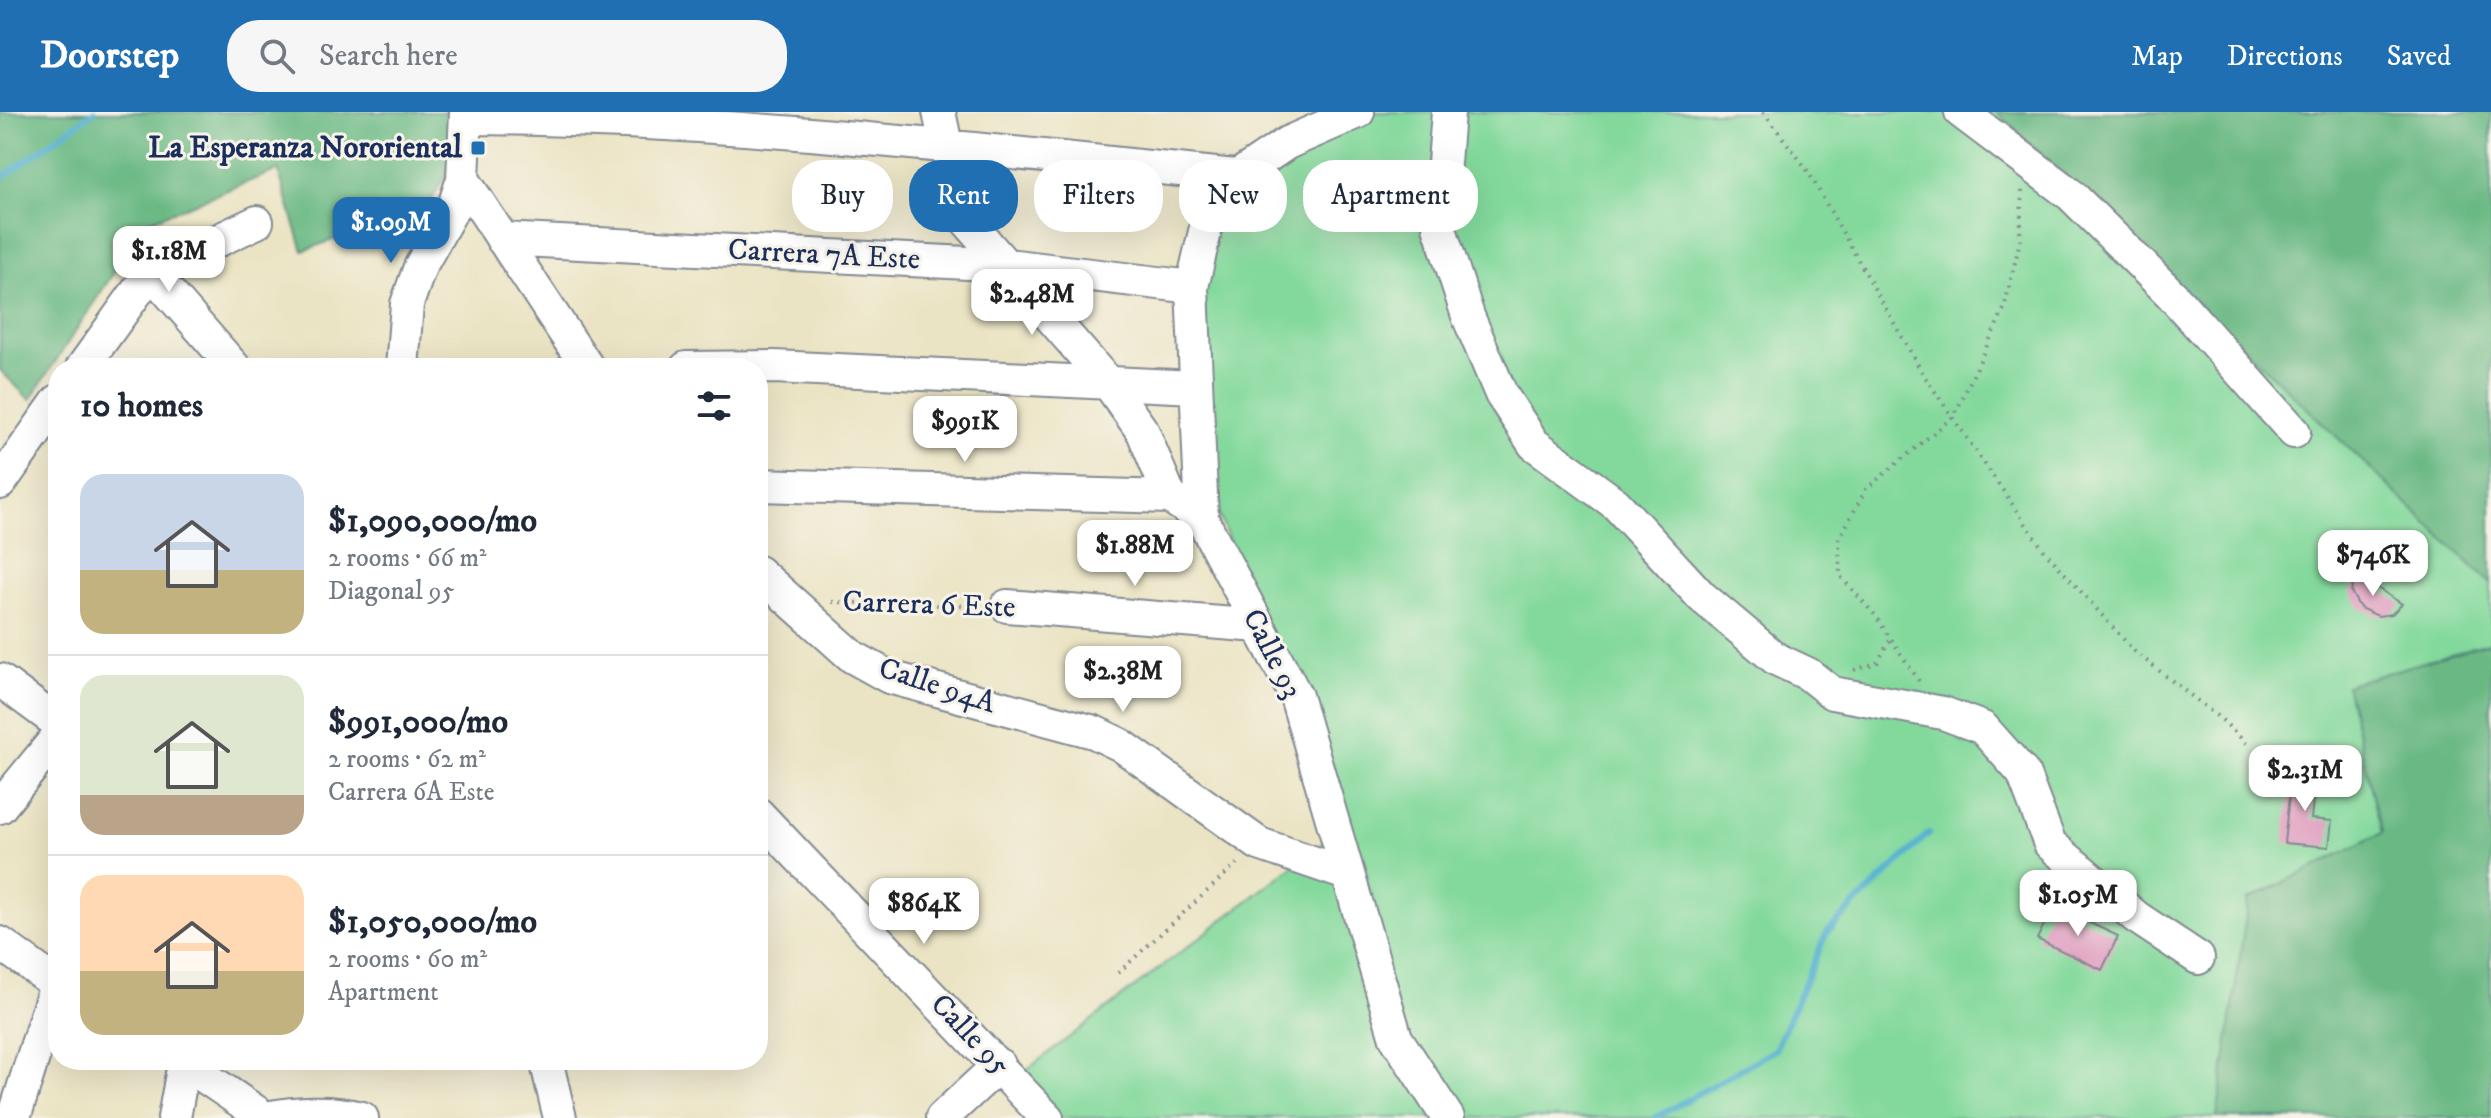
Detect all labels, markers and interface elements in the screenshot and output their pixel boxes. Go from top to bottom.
search box [227,20,787,92]
text: Doorstep [40,32,179,80]
icon: search [255,34,299,78]
text: Search here [319,38,458,75]
text: Map [2131,39,2183,74]
text: Directions [2227,39,2343,74]
text: Saved [2387,39,2451,74]
place label: La Esperanza Nororiental [148,130,463,167]
marker: La Esperanza Nororiental [469,139,487,157]
chip: Buy [792,160,893,232]
chip: Rent [909,160,1018,232]
chip: Filters [1034,160,1163,232]
chip: New [1179,160,1287,232]
chip: Apartment [1303,160,1478,232]
pin: $1.09M [326,197,456,265]
text: $1.09M [351,206,431,239]
pin: $1.18M [104,226,234,294]
street label: Carrera 7A Este [727,231,921,279]
text: $1.18M [131,235,207,268]
pin: $2.48M [967,269,1097,337]
text: $2.48M [989,278,1075,311]
icon: filters [692,384,736,428]
text: 10 homes [80,385,203,427]
pin: $991K [909,396,1021,464]
text: $991K [931,405,999,438]
text: $1,090,000/mo [328,500,537,542]
icon: home [144,506,240,602]
pin: $1.88M [1070,520,1200,588]
text: $1.88M [1095,529,1175,562]
pin: $746K [2317,530,2429,598]
text: $746K [2336,539,2410,572]
text: 2 rooms · 66 m² [328,542,487,575]
text: Diagonal 95 [328,575,454,608]
street label: Carrera 6 Este [842,583,1016,627]
street label: Calle 93 [1234,603,1310,705]
pin: $2.38M [1058,646,1188,714]
street label: Calle 94A [874,650,1001,723]
text: $2.38M [1083,655,1163,688]
text: $991,000/mo [328,701,508,743]
icon: home [144,707,240,803]
text: 2 rooms · 62 m² [328,743,486,776]
pin: $2.31M [2240,745,2370,813]
text: $2.31M [2267,754,2343,787]
text: Carrera 6A Este [328,776,495,809]
pin: $1.05M [2013,870,2143,938]
pin: $864K [868,878,980,946]
text: $1.05M [2038,879,2118,912]
text: $864K [887,887,961,920]
text: $1,050,000/mo [328,901,537,943]
icon: home [144,907,240,1003]
text: 2 rooms · 60 m² [328,943,487,976]
text: Apartment [328,976,439,1009]
street label: Calle 95 [922,986,1018,1084]

